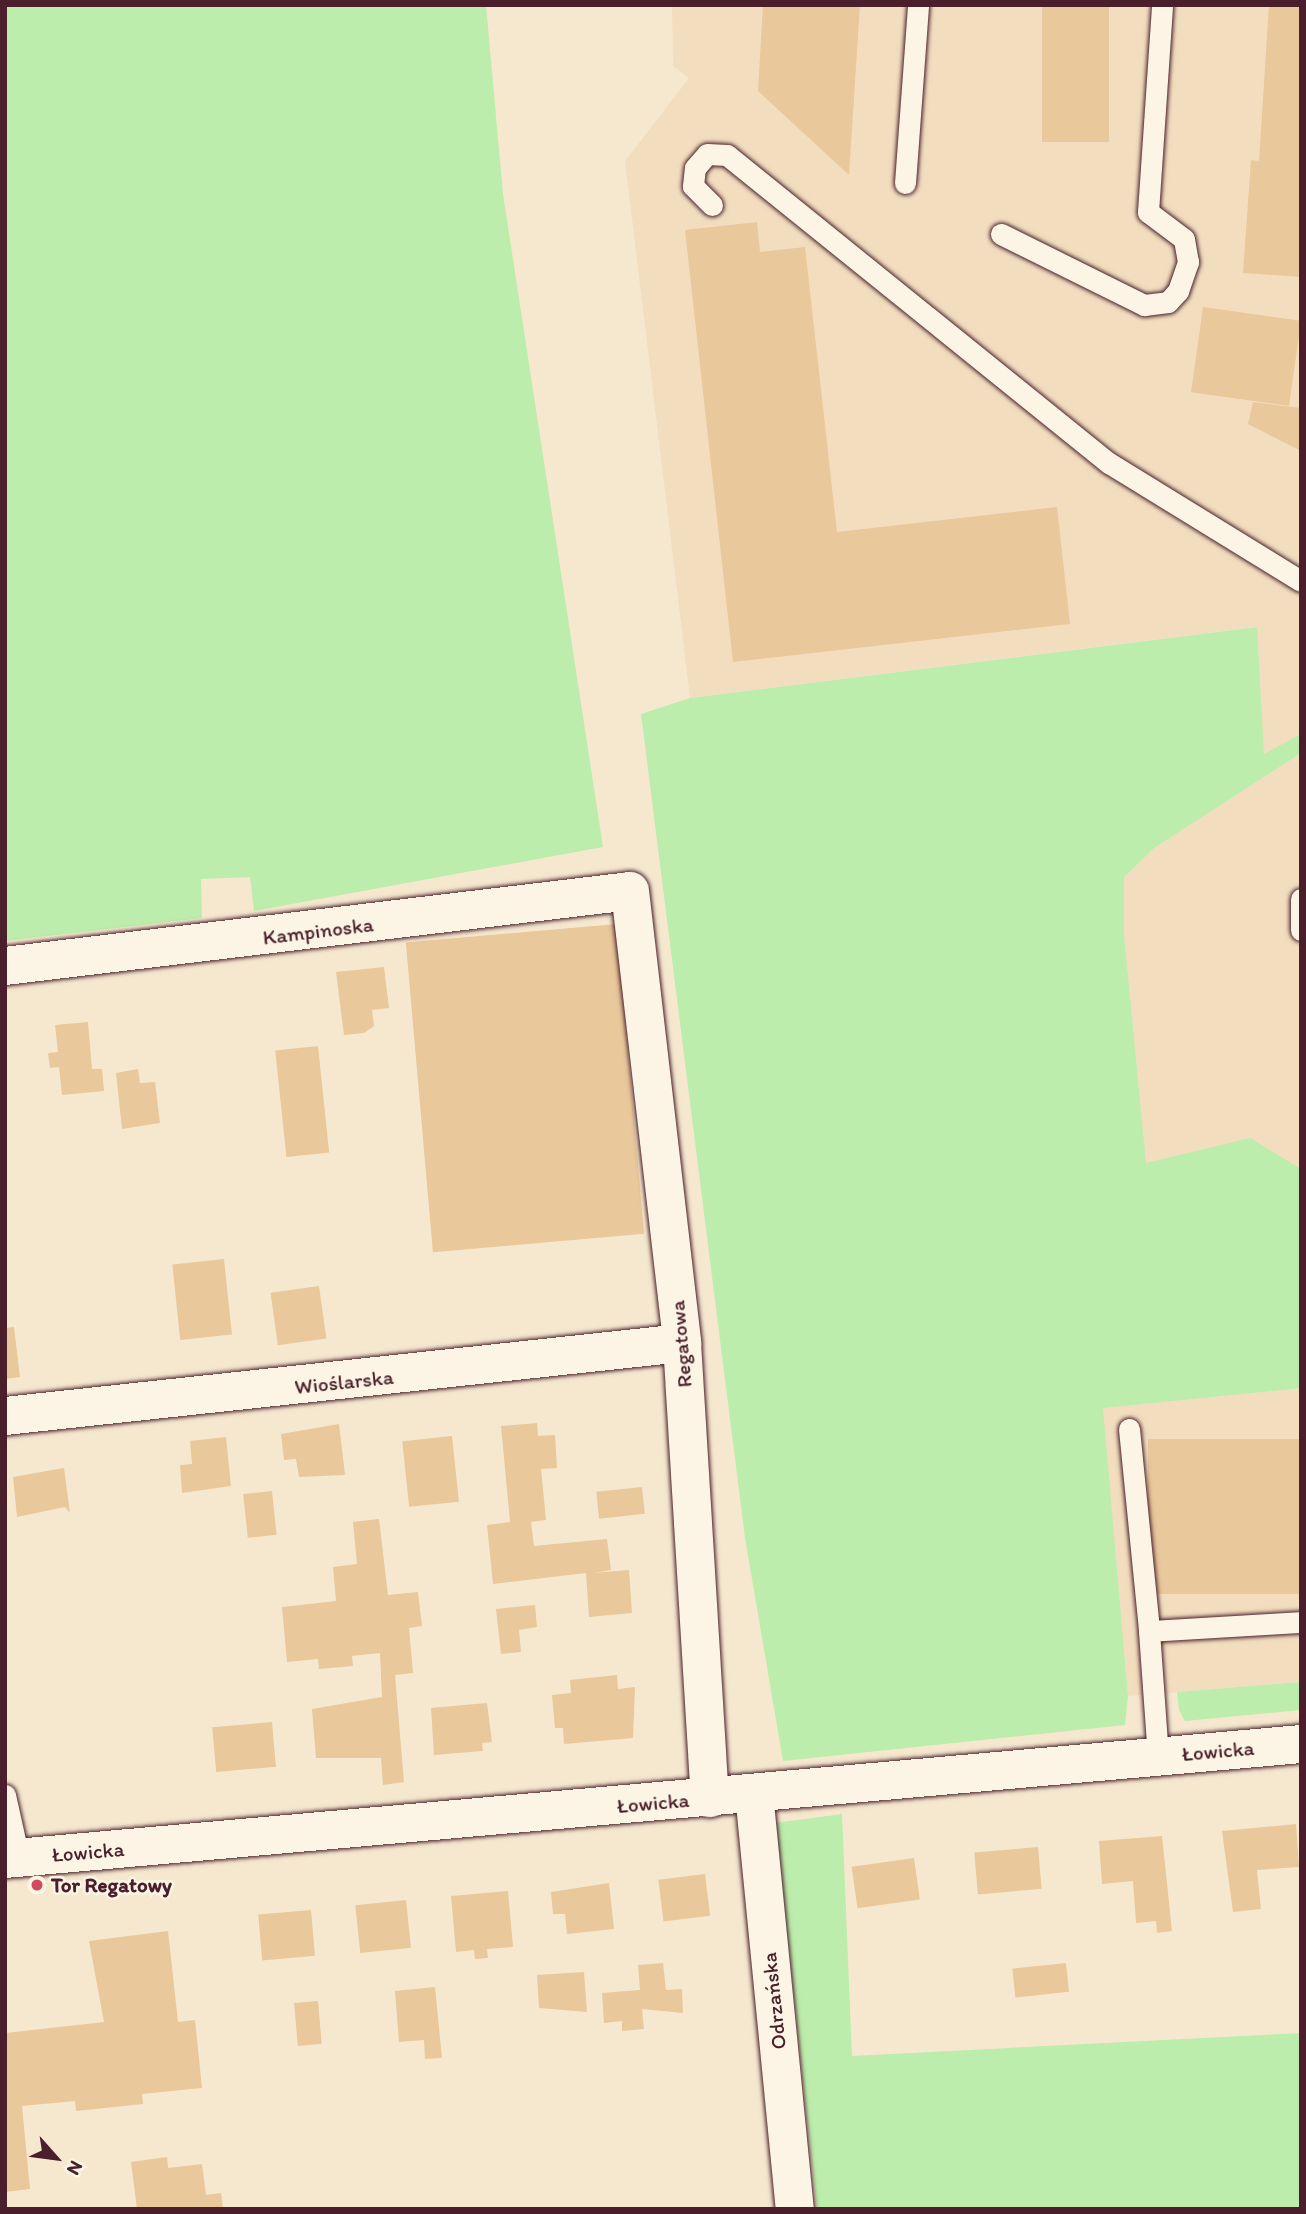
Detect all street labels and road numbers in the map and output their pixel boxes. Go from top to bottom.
street label: Kampinoska [261,912,375,950]
street label: Regatowa [665,1299,697,1389]
street label: Wioślarska [293,1364,395,1400]
street label: Łowicka [1181,1735,1255,1767]
street label: Łowicka [616,1787,690,1819]
street label: Łowicka [51,1836,125,1868]
street label: Odrzańska [756,1951,792,2051]

